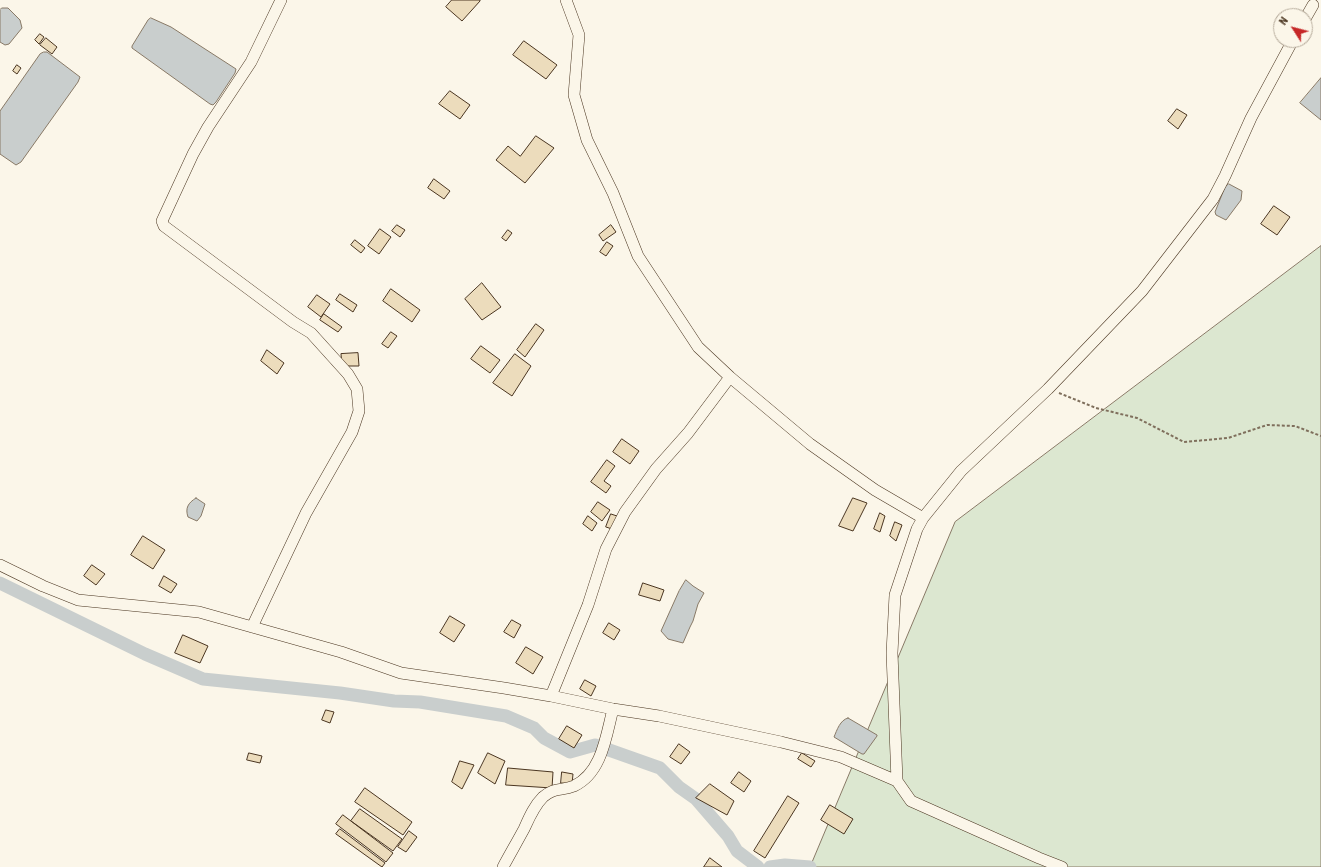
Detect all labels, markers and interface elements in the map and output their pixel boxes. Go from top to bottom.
north arrow [1273,8,1313,48]
text: N [1276,15,1291,28]

